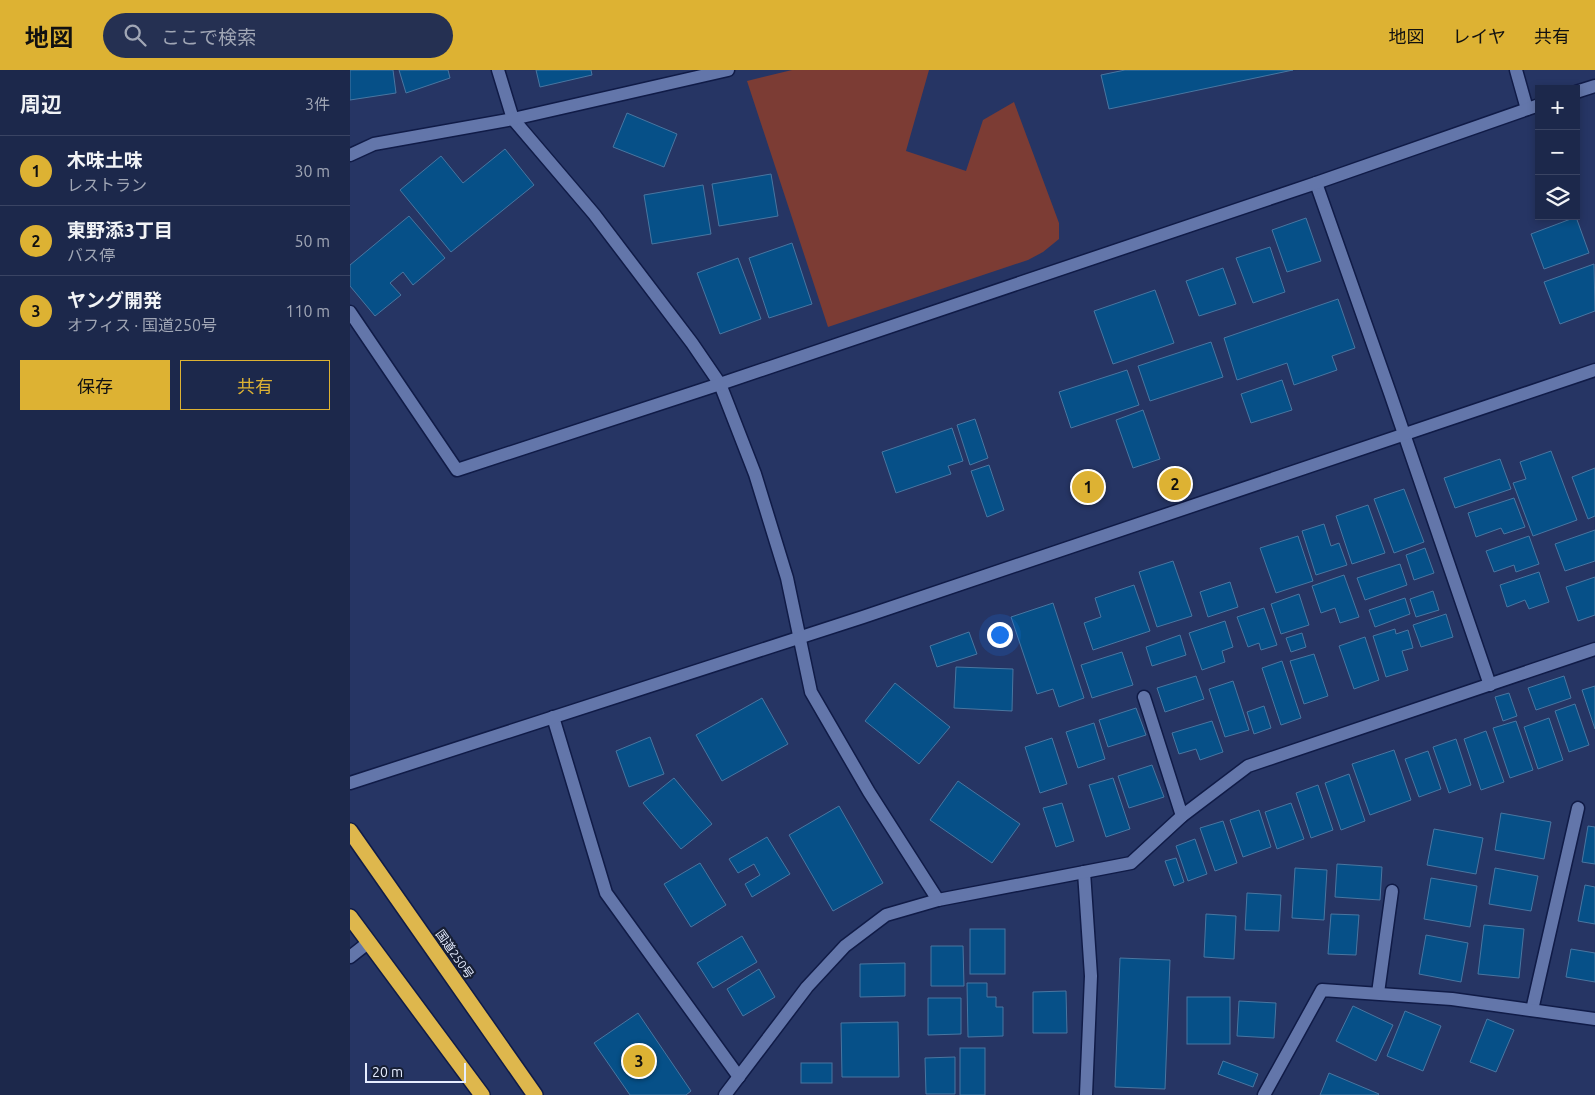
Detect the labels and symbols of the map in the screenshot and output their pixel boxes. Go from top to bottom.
pin: 2 [1159,465,1191,503]
pin: 1 [1072,468,1104,506]
your location [987,622,1013,648]
street label: 国道250号 [434,927,476,981]
pin: 3 [623,1042,655,1080]
scale bar [365,1060,466,1083]

